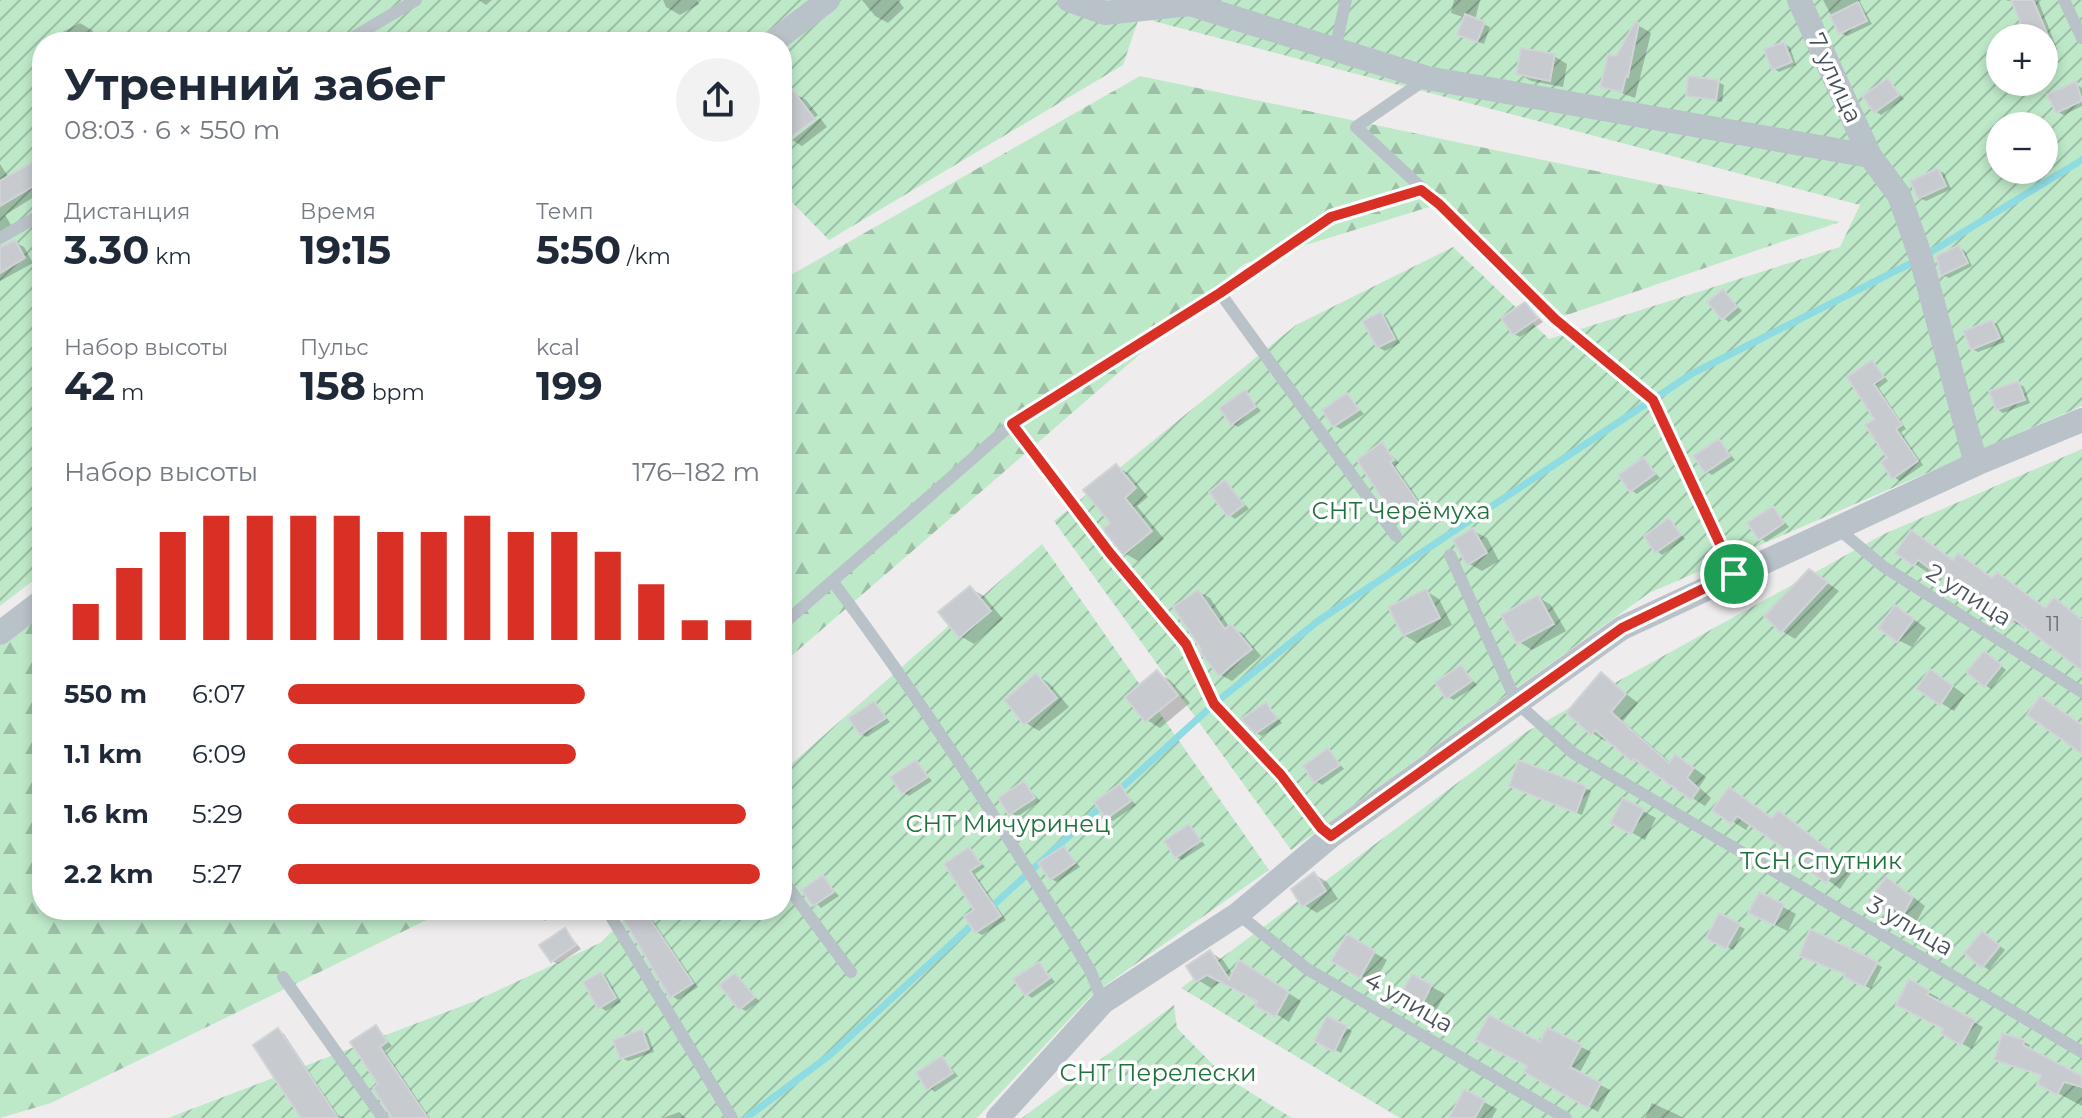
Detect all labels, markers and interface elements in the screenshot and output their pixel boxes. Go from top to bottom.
map controls [1986,24,2058,184]
button: + [1986,24,2058,96]
street label: 7 улица [1802,28,1869,127]
text: Утренний забег [64,57,445,111]
button: share [676,58,760,142]
button: − [1986,112,2058,184]
text: 08:03 · 6 × 550 m [64,114,280,146]
text: Дистанция [64,198,190,225]
text: Время [300,198,376,225]
text: Темп [536,198,594,225]
text: 3.30 [64,225,149,274]
text: 19:15 [300,225,391,274]
text: 5:50 [536,225,621,274]
text: km [149,243,192,270]
text: /km [621,243,671,270]
text: Набор высоты [64,334,228,361]
text: Пульс [300,334,369,361]
text: kcal [536,334,580,361]
text: 42 [64,361,115,410]
text: 158 [300,361,366,410]
text: 199 [536,361,603,410]
text: m [115,379,144,406]
text: bpm [366,379,425,406]
text: Набор высоты [64,456,258,488]
text: 176–182 m [632,456,760,488]
park label: СНТ Черёмуха [1312,496,1490,525]
pin [1700,540,1768,608]
icon: arrive [1712,552,1756,596]
street label: 2 улица [1921,557,2017,632]
house number: 11 [2046,612,2060,636]
text: 550 m [64,678,147,710]
text: 6:07 [192,678,246,710]
text: 1.1 km [64,738,142,770]
text: 6:09 [192,738,246,770]
text: 1.6 km [64,798,149,830]
text: 5:29 [192,798,243,830]
park label: СНТ Мичуринец [905,809,1111,838]
park label: ТСН Спутник [1740,846,1902,875]
text: 2.2 km [64,858,154,890]
text: 5:27 [192,858,242,890]
street label: 3 улица [1862,889,1959,962]
street label: 4 улица [1360,965,1459,1038]
park label: СНТ Перелески [1060,1058,1256,1087]

